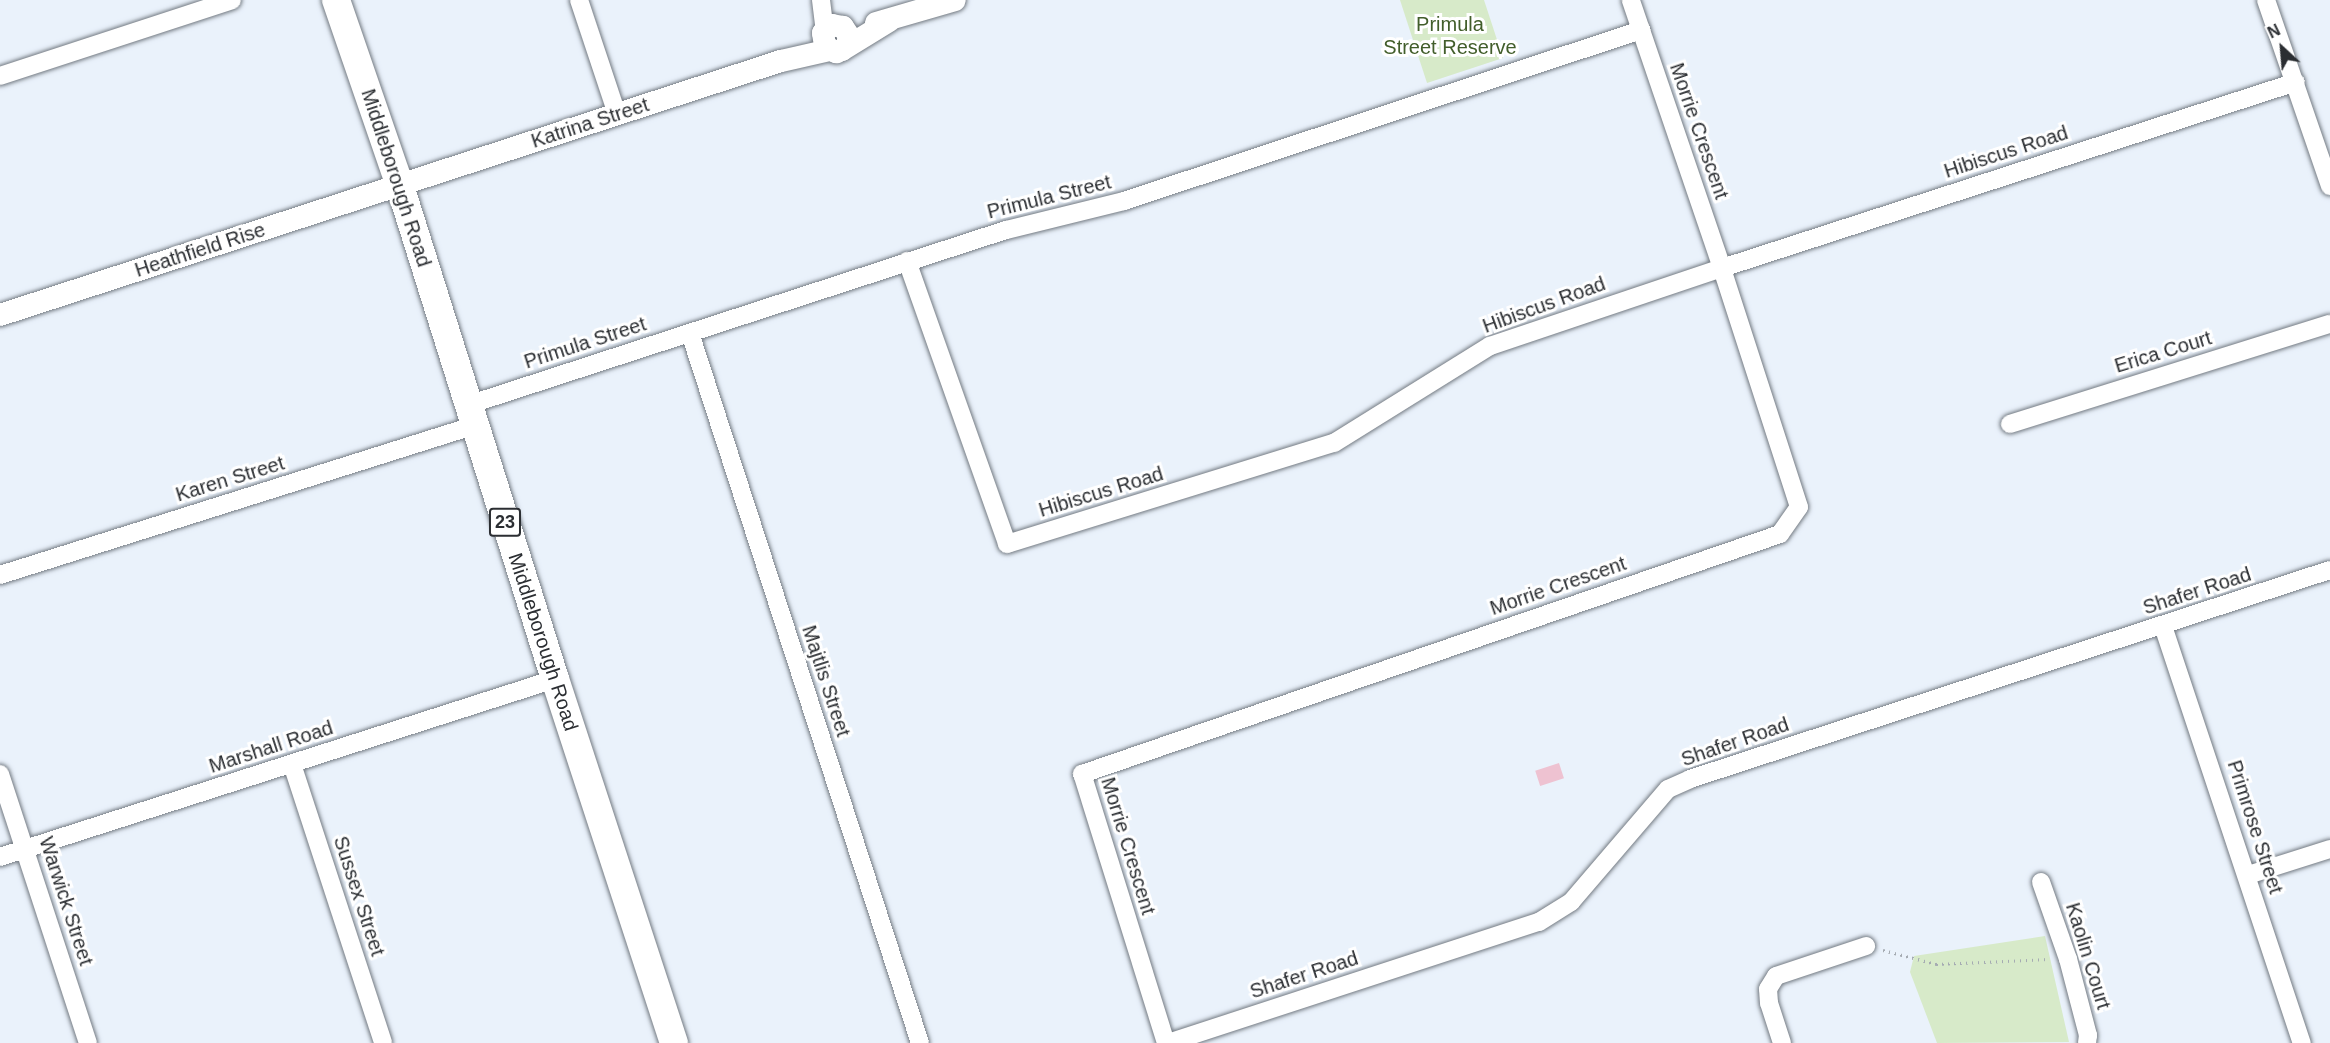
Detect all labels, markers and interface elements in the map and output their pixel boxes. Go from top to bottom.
park label: Primula Street Reserve [1383,13,1517,60]
north arrow [2252,18,2312,78]
text: N [2265,21,2283,42]
street label: Morrie Crescent [1664,60,1734,202]
street label: Middleborough Road [356,86,436,270]
street label: Katrina Street [528,93,652,153]
street label: Hibiscus Road [1941,121,2071,183]
street label: Primula Street [985,170,1113,224]
street label: Heathfield Rise [132,218,268,282]
street label: Hibiscus Road [1479,272,1609,338]
street label: Primula Street [521,312,649,374]
street label: Erica Court [2112,326,2214,378]
street label: Karen Street [173,451,287,507]
street label: Hibiscus Road [1036,462,1166,522]
road number: 23 [488,507,522,537]
street label: Middleborough Road [503,550,583,734]
street label: Morrie Crescent [1487,551,1629,621]
street label: Shafer Road [2140,562,2254,620]
street label: Majtlis Street [797,622,855,740]
street label: Shafer Road [1678,712,1792,772]
street label: Marshall Road [206,716,336,778]
street label: Primrose Street [2222,757,2288,897]
street label: Morrie Crescent [1096,774,1160,918]
street label: Sussex Street [328,833,390,959]
street label: Warwick Street [34,834,98,968]
street label: Kaolin Court [2060,900,2116,1012]
street label: Shafer Road [1247,946,1361,1004]

